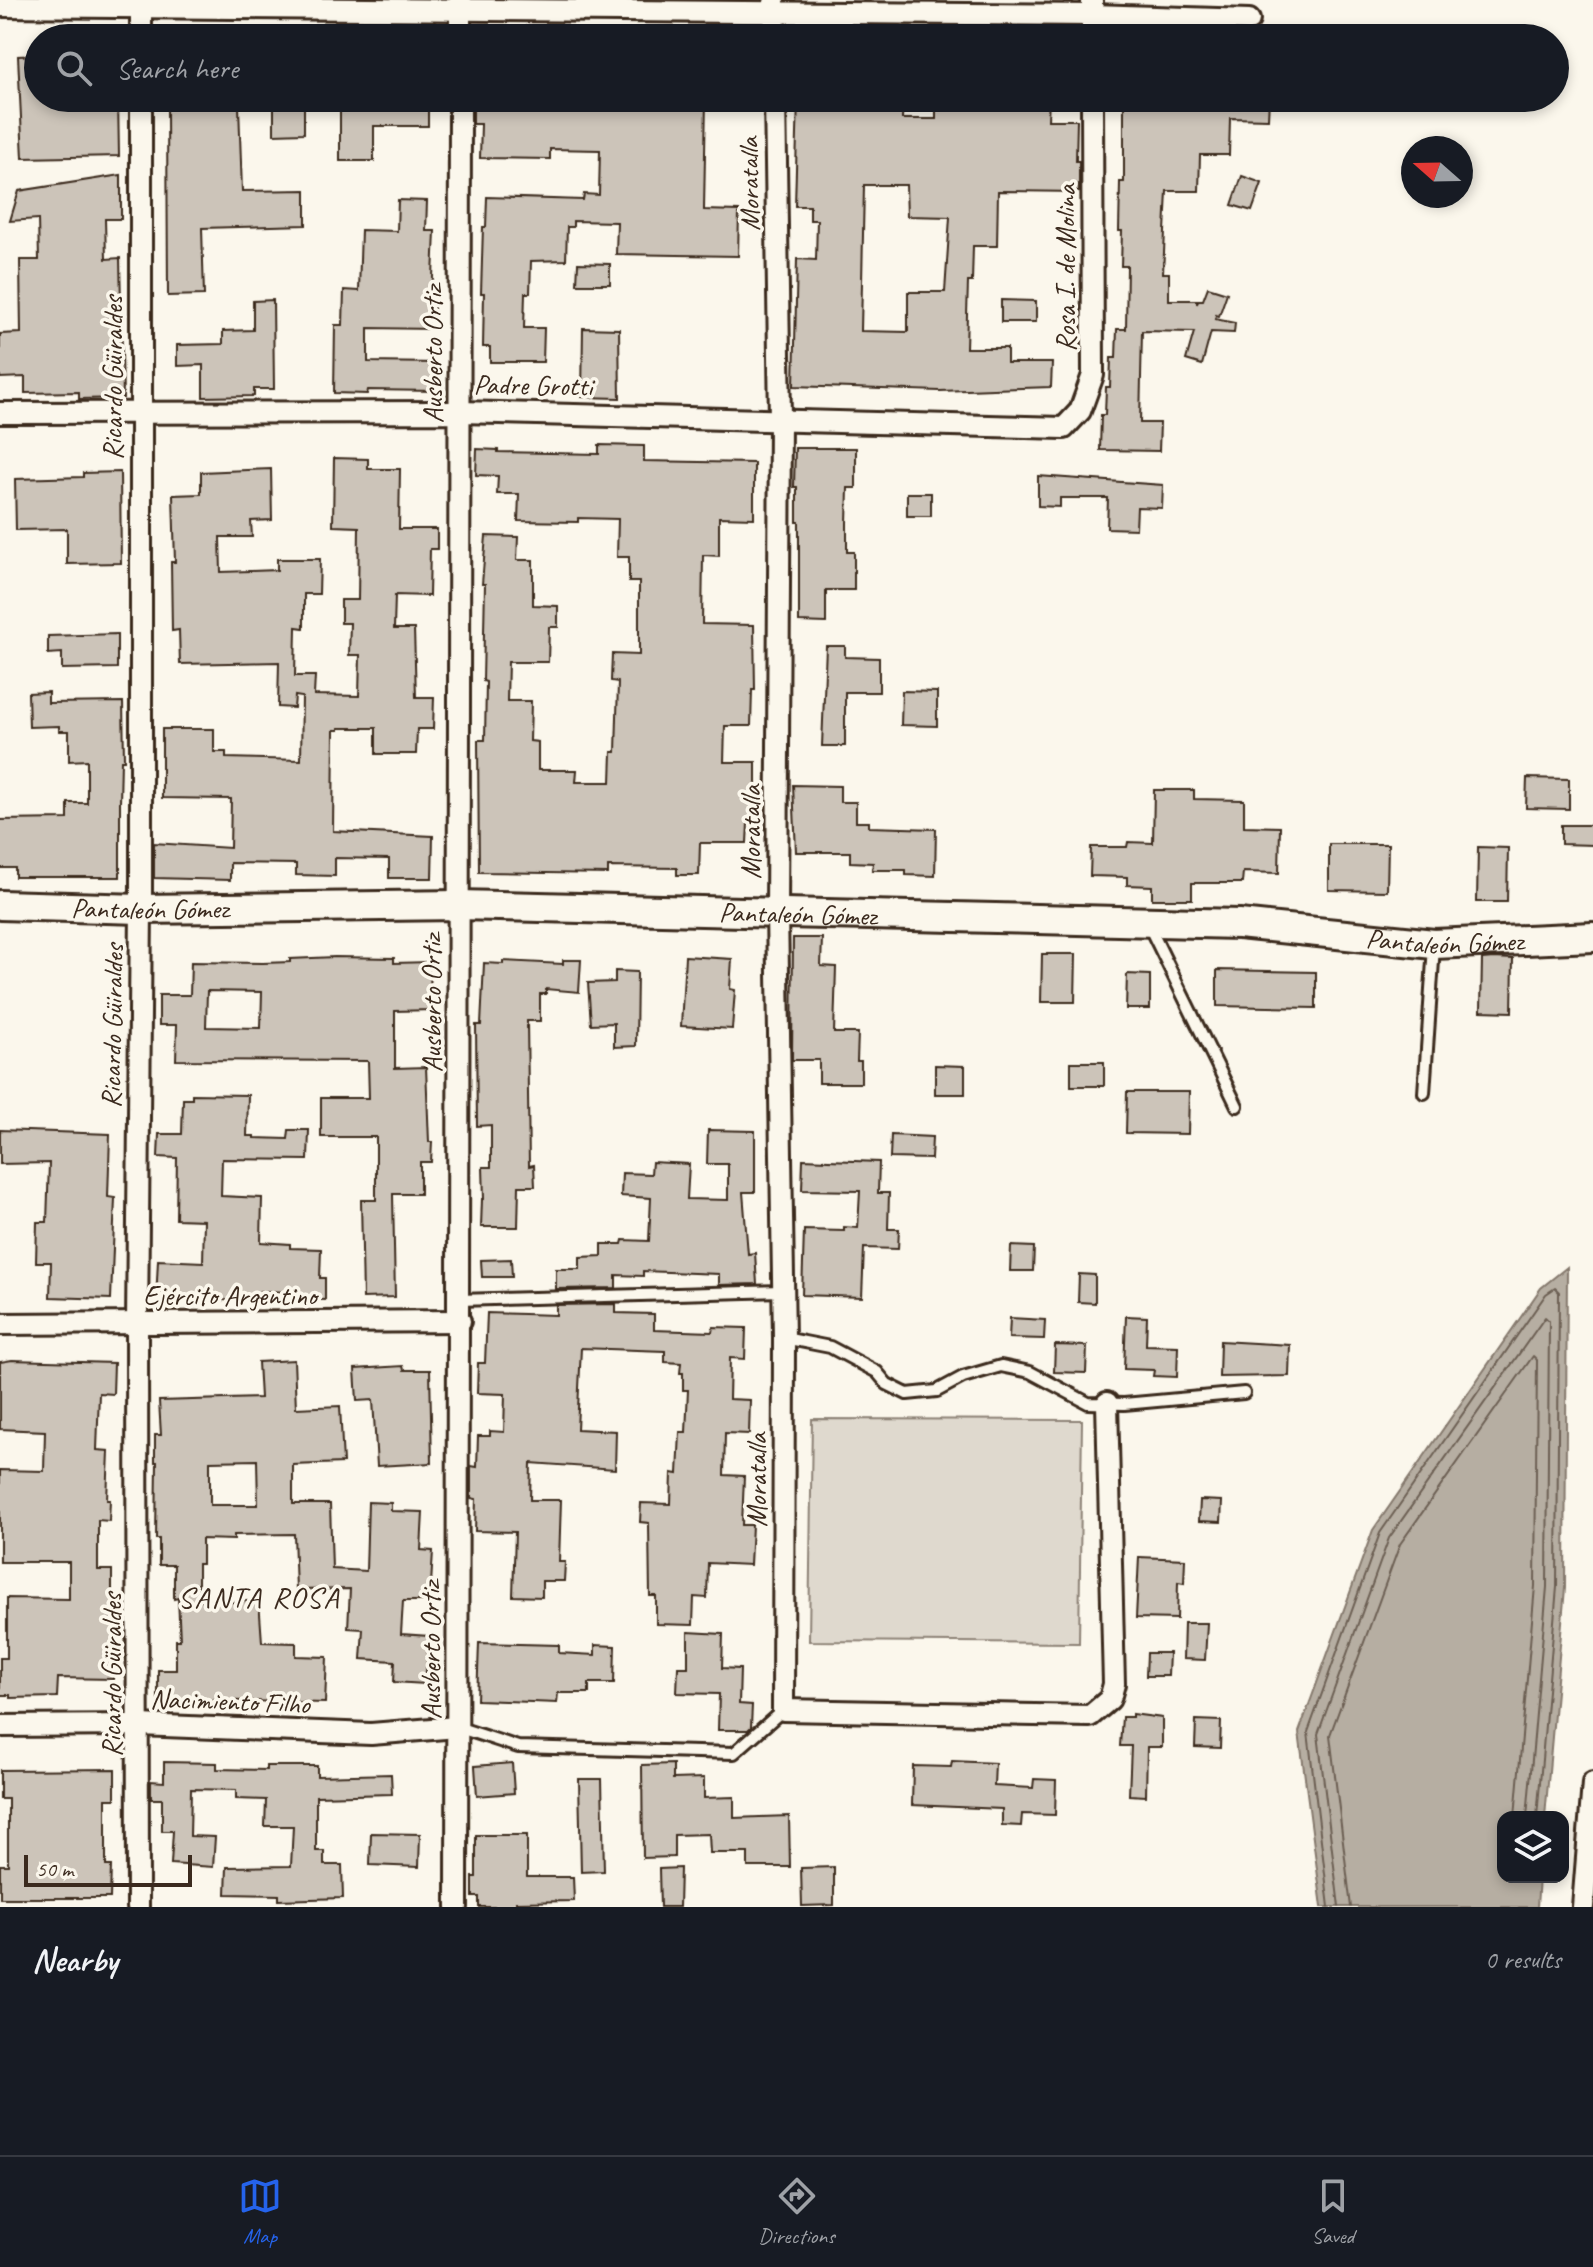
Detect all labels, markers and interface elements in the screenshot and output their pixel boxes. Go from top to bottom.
search box [24,24,1569,112]
icon: search [52,46,96,90]
text: Search here [116,49,238,87]
street label: Moratalla [731,135,767,231]
north arrow [1401,136,1473,208]
street label: Rosa I. de Molina [1048,183,1083,352]
street label: Ausberto Ortiz [415,282,450,423]
street label: Ricardo Güiraldes [95,293,130,460]
street label: Padre Grotti [473,366,596,404]
street label: Moratalla [733,783,768,879]
street label: Pantaleón Gómez [71,890,231,927]
street label: Pantaleón Gómez [719,894,879,933]
street label: Pantaleón Gómez [1364,920,1526,962]
street label: Ausberto Ortiz [414,931,449,1072]
street label: Ricardo Güiraldes [93,941,131,1108]
street label: Ejército Argentino [143,1278,320,1313]
street label: Moratalla [739,1431,774,1527]
district label: SANTA ROSA [178,1578,340,1616]
street label: Ausberto Ortiz [413,1578,448,1719]
street label: Ricardo Güiraldes [94,1590,129,1757]
street label: Nacimiento Filho [150,1681,312,1721]
map controls [1497,1811,1569,1883]
button: layers [1497,1811,1569,1883]
scale bar [24,1851,192,1887]
text: 50 m [36,1855,73,1883]
text: Nearby [32,1938,118,1981]
text: 0 results [1485,1943,1561,1976]
tab: Map [238,2174,282,2250]
tab: Directions [758,2174,835,2250]
tab: Saved [1311,2174,1355,2250]

